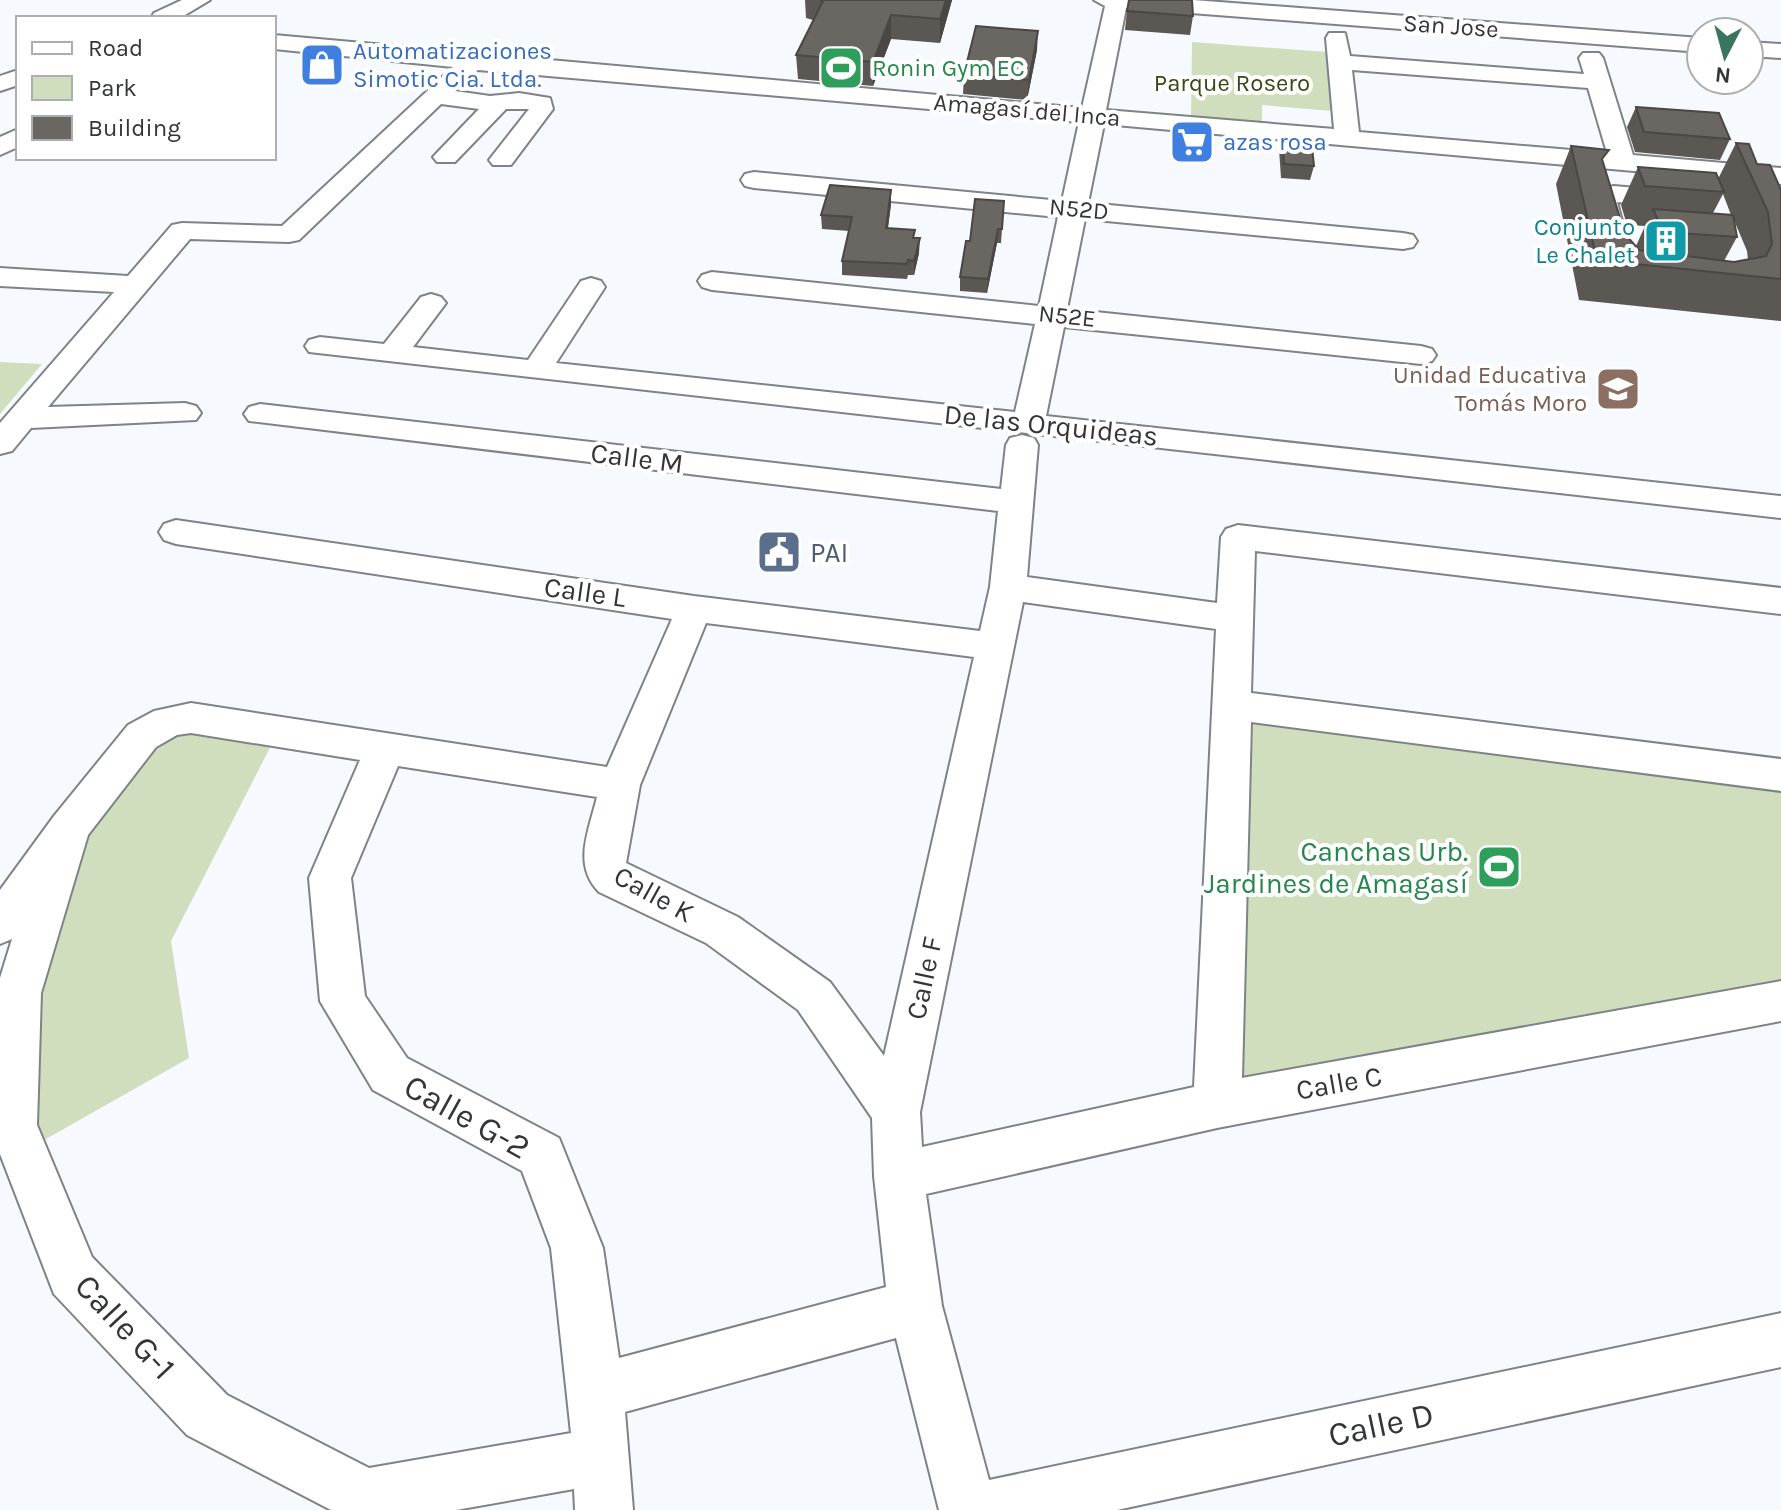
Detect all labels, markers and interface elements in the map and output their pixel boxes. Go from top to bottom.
street label: San Jose [1402,9,1500,43]
legend [16,16,276,160]
north arrow [1685,16,1765,96]
text: Road [88,34,143,62]
place label: Automatizaciones Simotic Cia. Ltda. [353,37,552,93]
shop icon: Automatizaciones Simotic Cia. Ltda. [298,41,346,89]
sports icon: Ronin Gym EC [817,44,865,92]
place label: Ronin Gym EC [872,54,1025,82]
text: N [1714,61,1732,89]
park label: Parque Rosero [1154,69,1310,97]
text: Park [88,74,137,102]
street label: Amagasí del Inca [932,88,1122,132]
text: Building [88,114,181,142]
supermarket icon: azas rosa [1168,118,1216,166]
place label: azas rosa [1223,128,1327,156]
street label: N52D [1048,192,1110,226]
place label: Conjunto Le Chalet [1534,213,1635,269]
building icon: Conjunto Le Chalet [1642,217,1690,265]
street label: N52E [1037,299,1097,333]
place label: Unidad Educativa Tomás Moro [1393,361,1587,417]
school or university icon: Unidad Educativa Tomás Moro [1594,365,1642,413]
street label: De las Orquideas [942,397,1160,453]
street label: Calle M [589,436,685,480]
public building icon: PAI [755,528,803,576]
place label: PAI [810,536,848,569]
street label: Calle L [542,570,628,614]
place label: Canchas Urb. Jardines de Amagasí [1204,835,1469,900]
sports icon: Canchas Urb. Jardines de Amagasí [1475,843,1523,891]
street label: Calle K [608,859,700,929]
street label: Calle F [899,934,949,1022]
street label: Calle C [1294,1059,1384,1107]
street label: Calle G-2 [397,1066,537,1168]
street label: Calle G-1 [66,1266,184,1388]
street label: Calle D [1325,1394,1437,1456]

